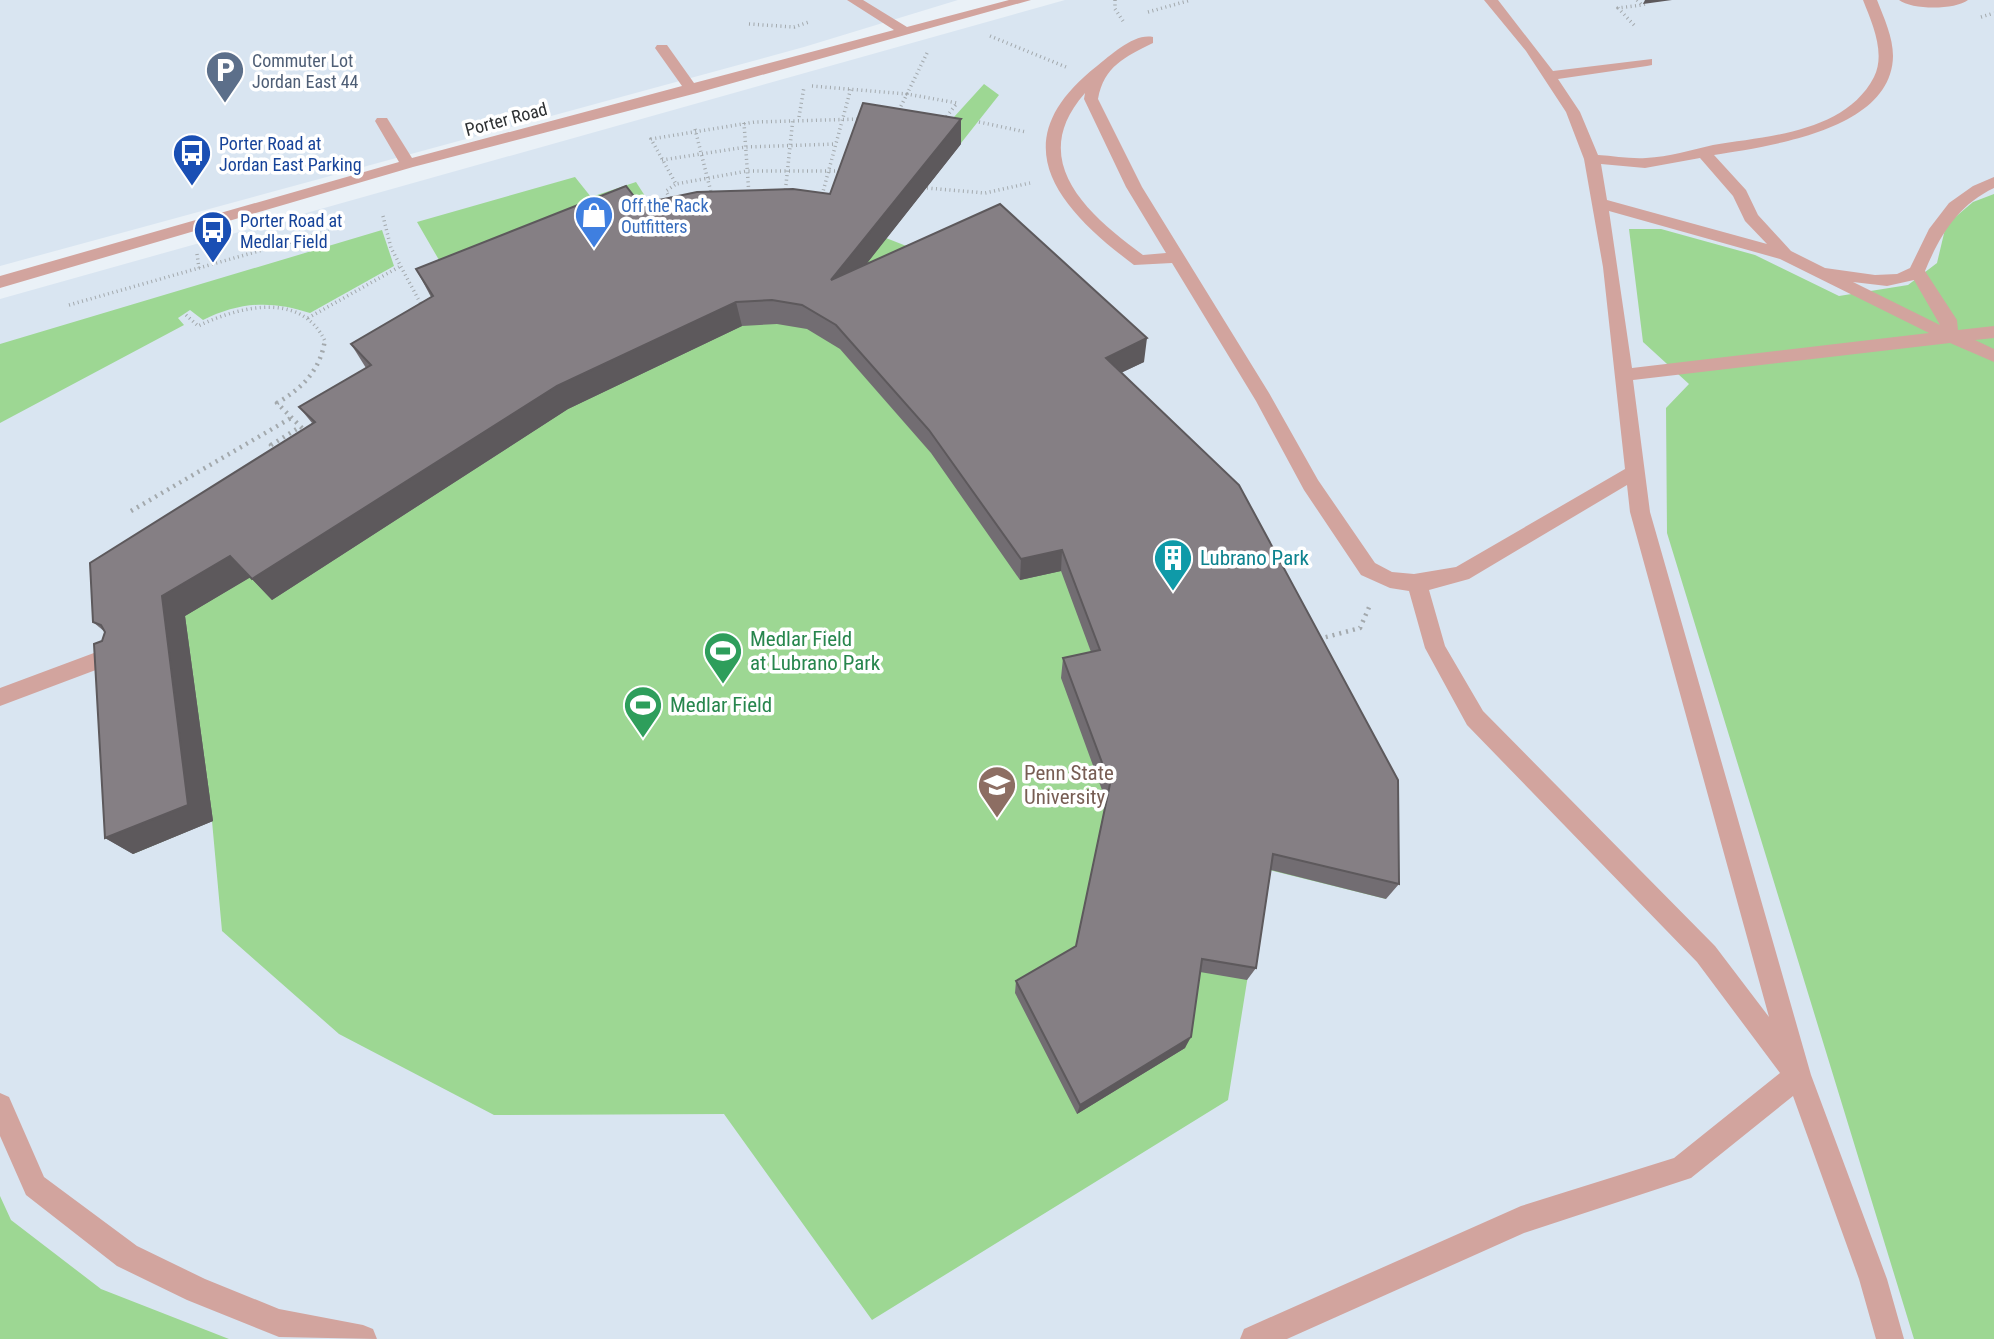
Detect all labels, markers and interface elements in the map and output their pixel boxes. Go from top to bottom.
parking icon: Commuter Lot Jordan East 44 [204,49,246,104]
place label: Commuter Lot Jordan East 44 [252,50,359,92]
street label: Porter Road [463,98,549,140]
bus stop icon: Porter Road at Jordan East Parking [171,132,213,187]
place label: Porter Road at Jordan East Parking [219,133,362,175]
shop icon: Off the Rack Outfitters [573,194,615,249]
place label: Off the Rack Outfitters [621,195,709,237]
bus stop icon: Porter Road at Medlar Field [192,209,234,264]
place label: Porter Road at Medlar Field [240,210,342,252]
building icon: Lubrano Park [1152,537,1194,592]
place label: Lubrano Park [1200,546,1310,570]
place label: Medlar Field at Lubrano Park [750,627,881,675]
sports icon: Medlar Field at Lubrano Park [702,630,744,685]
sports icon: Medlar Field [622,684,664,739]
place label: Medlar Field [670,693,772,717]
place label: Penn State University [1024,761,1114,809]
school or university icon: Penn State University [976,764,1018,819]

